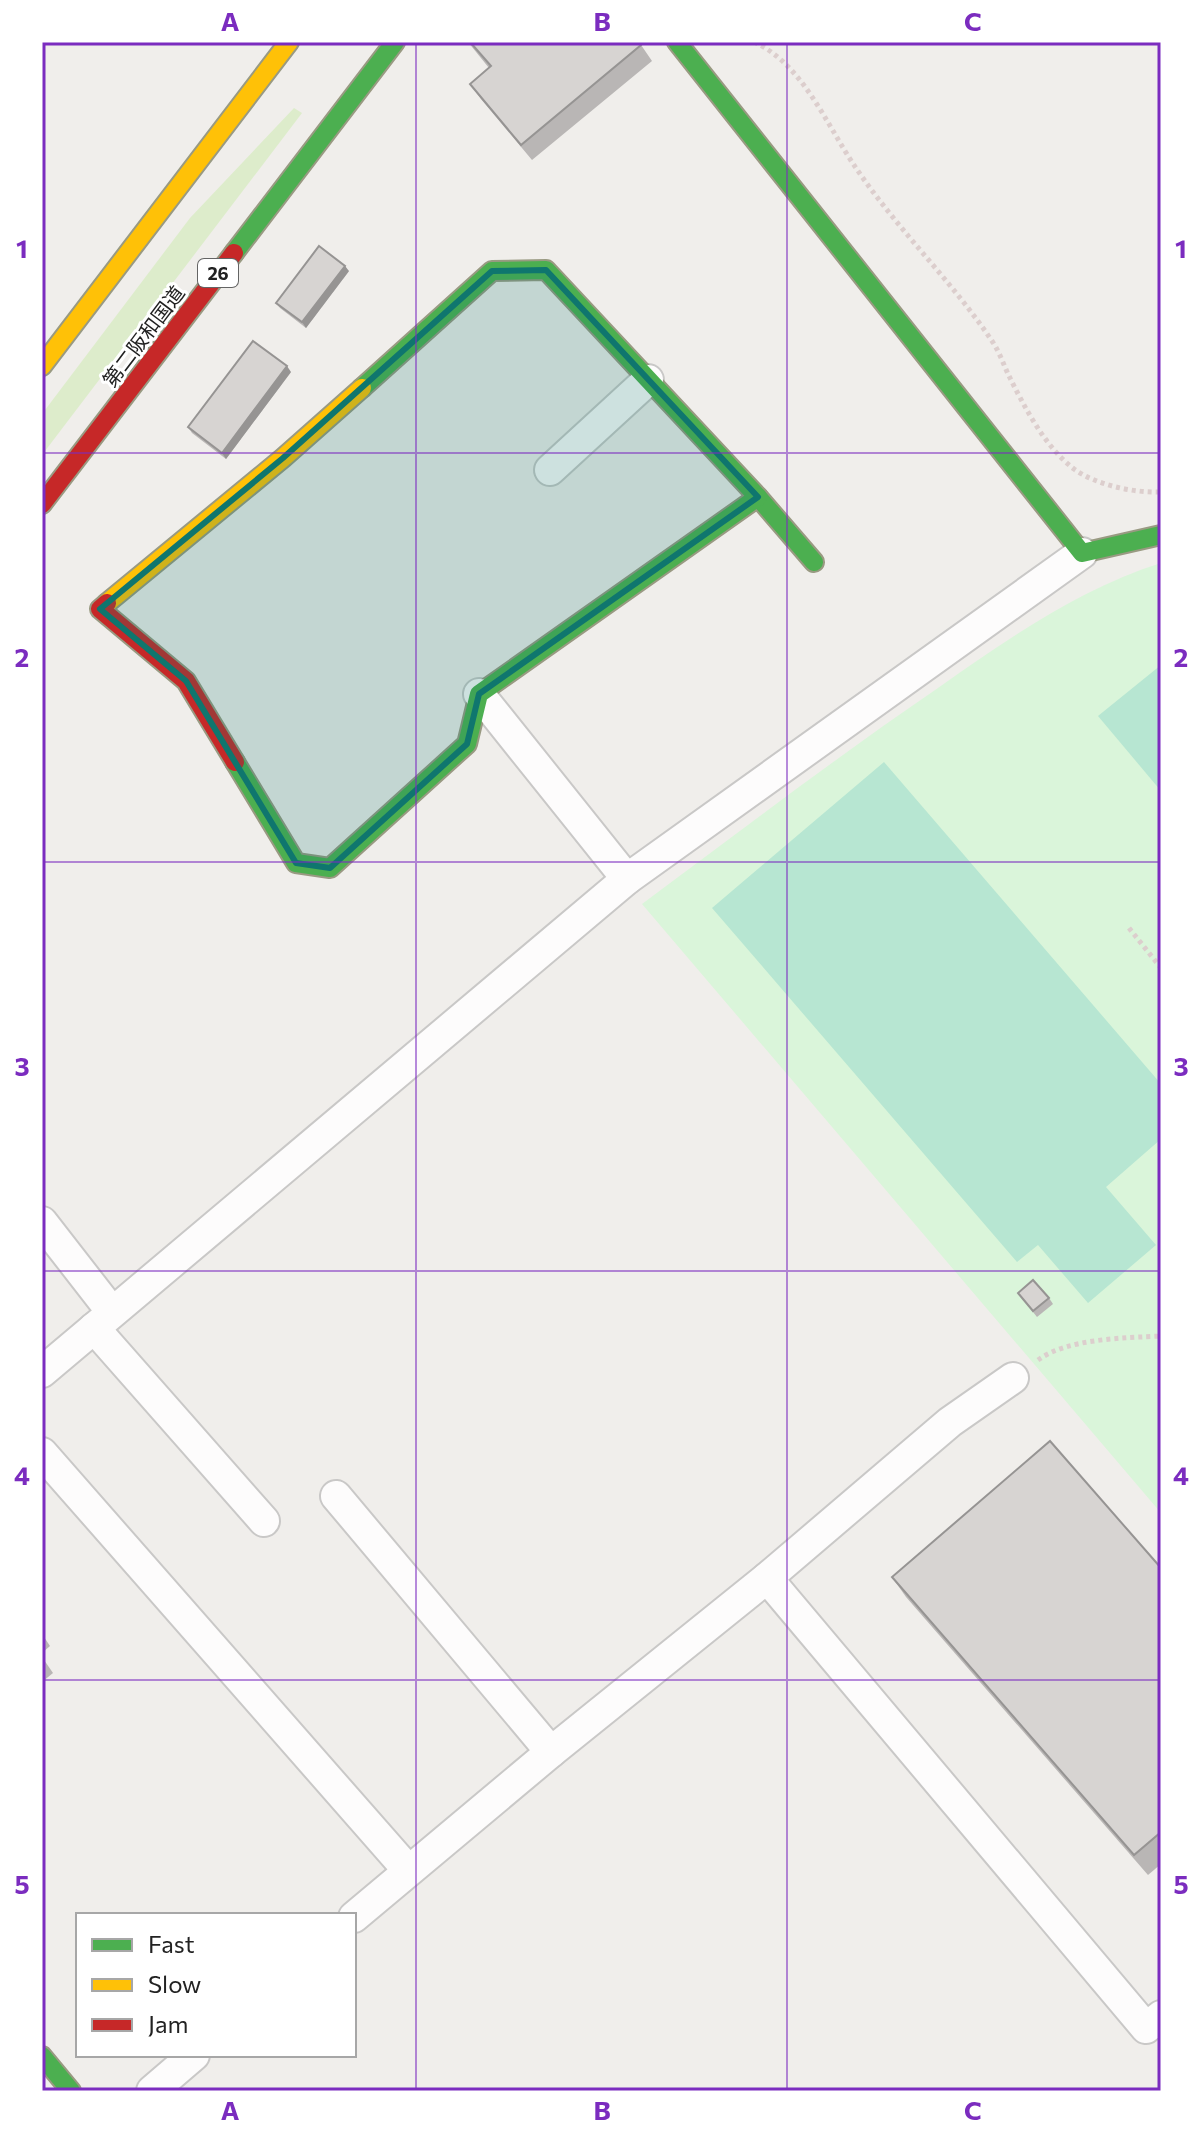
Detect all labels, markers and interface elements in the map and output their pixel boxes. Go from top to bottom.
text: A [221,5,240,36]
text: B [593,5,611,36]
text: C [964,5,982,36]
text: 1 [16,232,28,263]
text: 1 [1175,232,1187,263]
road number: 26 [198,259,238,287]
street label: 第二阪和国道 [97,281,189,391]
text: 2 [15,641,29,672]
text: 2 [1174,641,1188,672]
text: 3 [14,1050,30,1081]
text: 3 [1173,1050,1189,1081]
text: 4 [14,1459,30,1490]
text: 4 [1173,1459,1189,1490]
text: 5 [14,1868,30,1899]
text: 5 [1173,1868,1189,1899]
legend [76,1913,356,2057]
text: Fast [148,1929,195,1958]
text: Slow [148,1969,201,1998]
text: Jam [148,2009,188,2038]
text: A [221,2094,240,2125]
text: B [593,2094,611,2125]
text: C [964,2094,982,2125]

